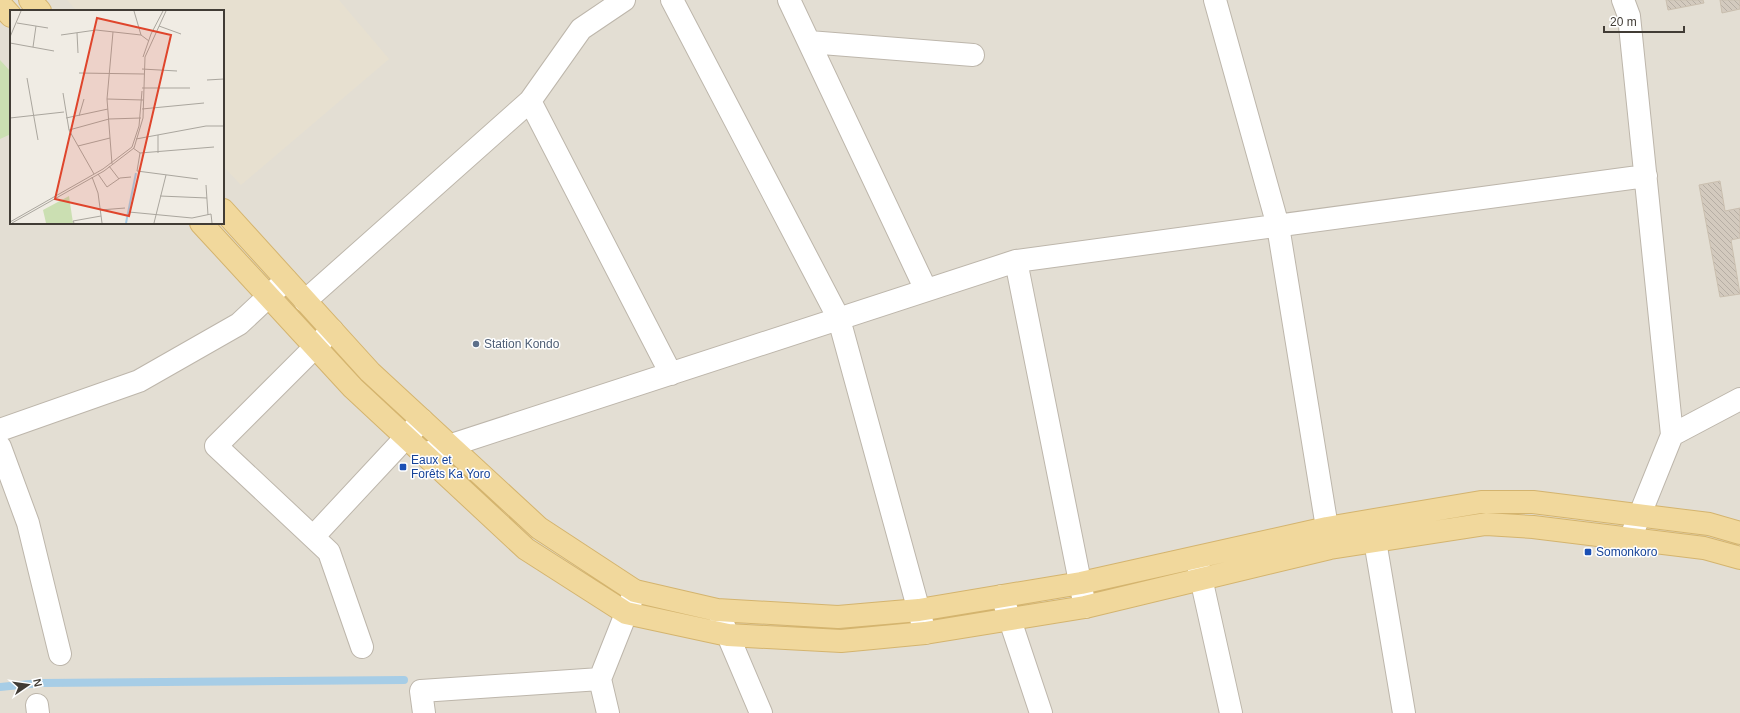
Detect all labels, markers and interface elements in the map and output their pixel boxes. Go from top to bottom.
scale bar [1604,8,1684,34]
inset map [10,10,224,224]
text: 20 m [1610,15,1637,29]
place label: Station Kondo [484,337,560,351]
marker: Station Kondo [471,339,481,349]
place label: Eaux et Forêts Ka Yoro [411,453,491,481]
marker: Eaux et Forêts Ka Yoro [398,462,408,472]
place label: Somonkoro [1596,545,1658,559]
marker: Somonkoro [1583,547,1593,557]
north arrow [8,665,48,705]
text: N [31,678,44,688]

